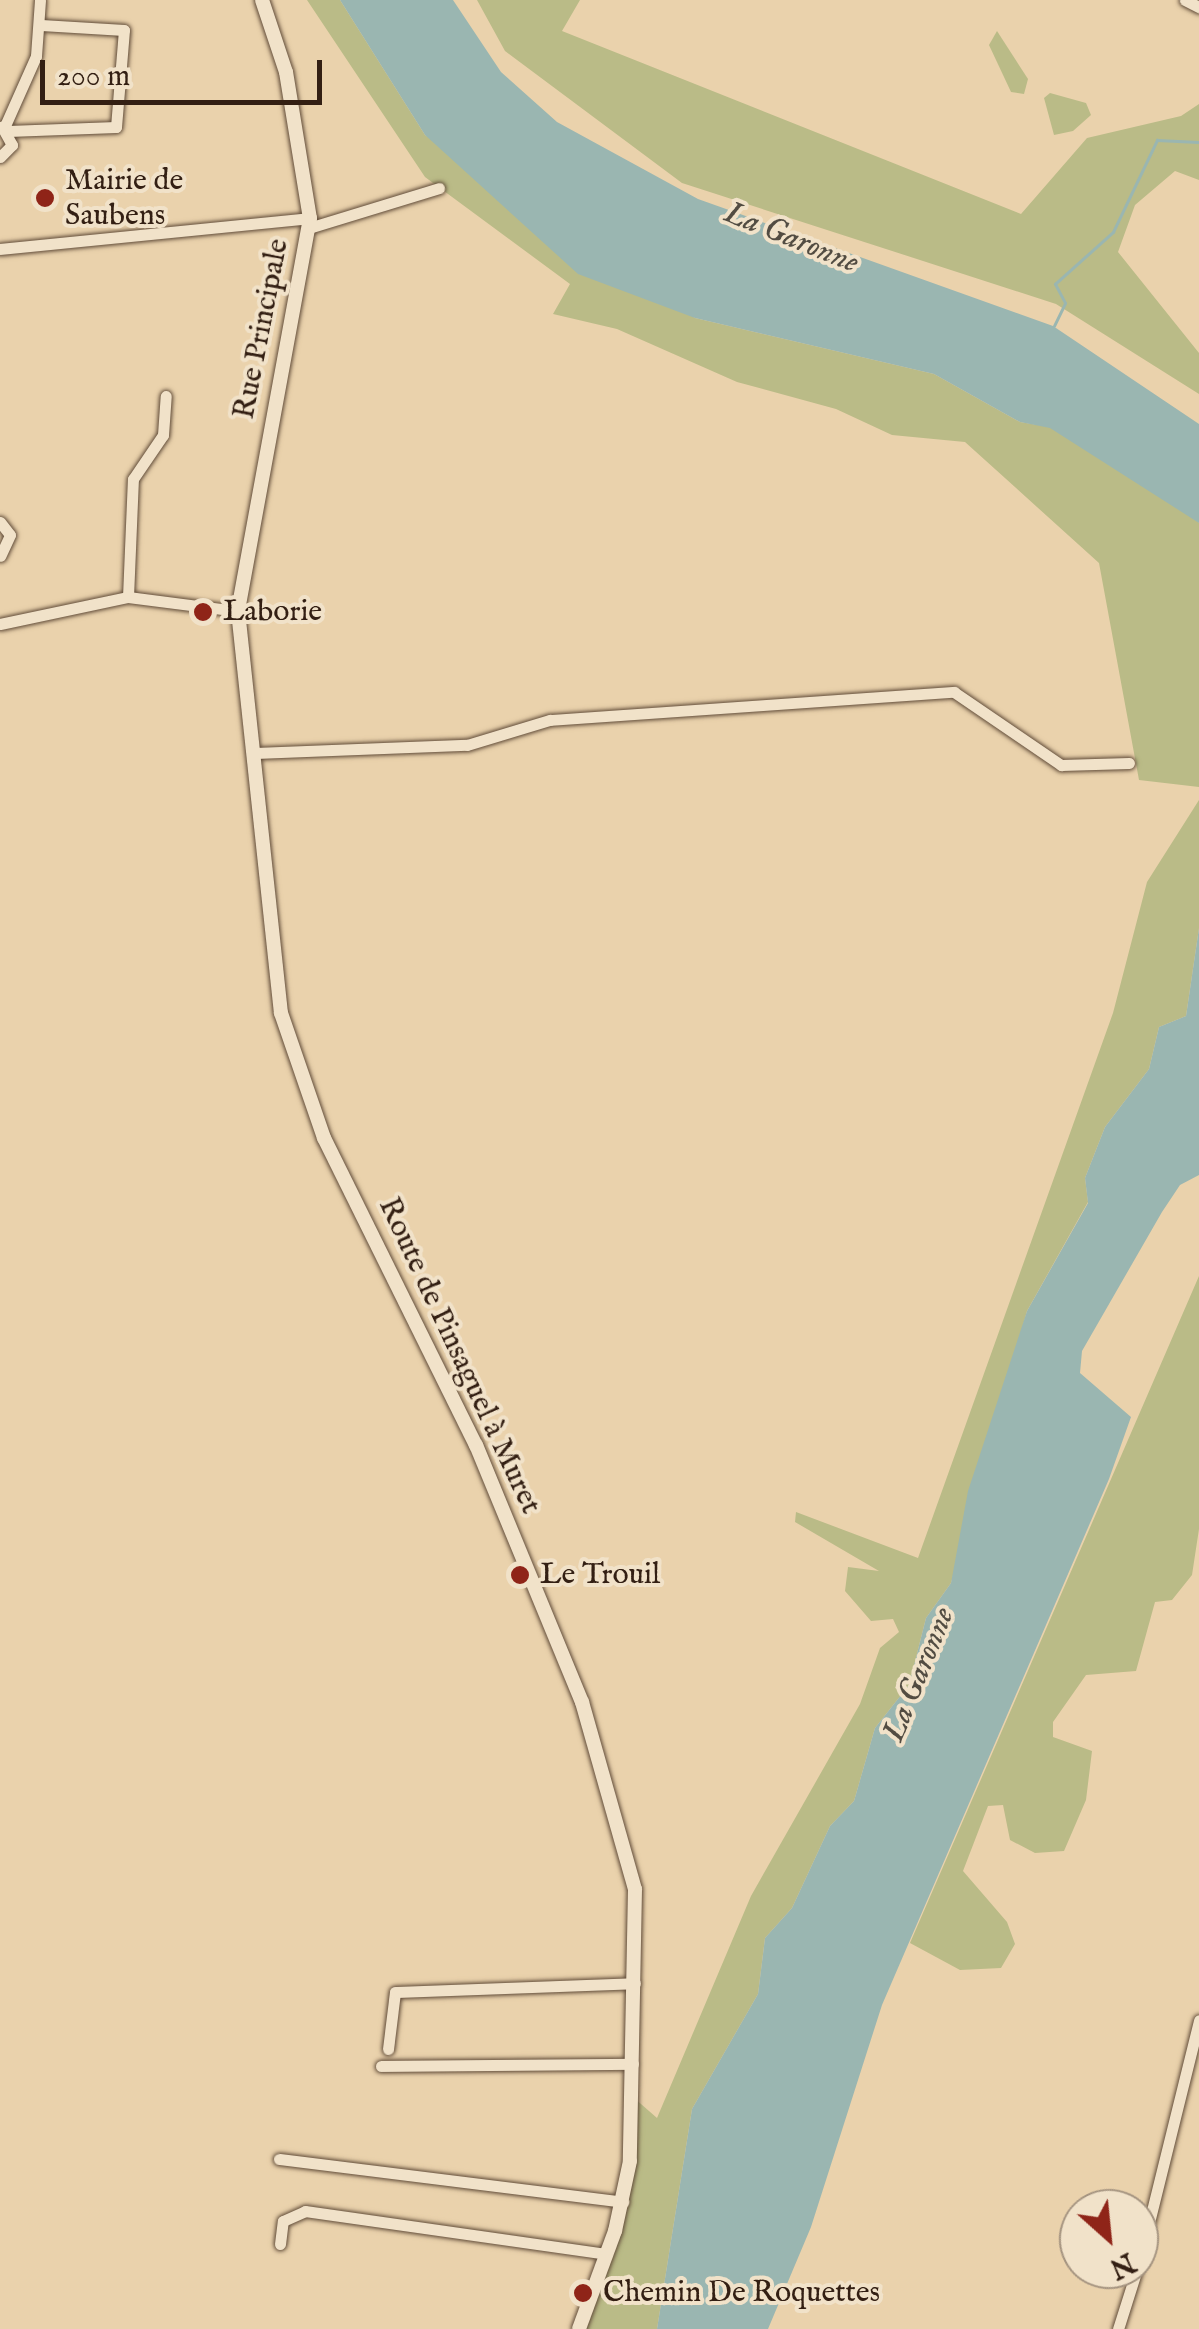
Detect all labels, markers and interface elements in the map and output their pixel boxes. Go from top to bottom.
scale bar [45,40,328,102]
text: 200 m [57,58,130,96]
place label: Mairie de Saubens [65,163,183,234]
marker: Mairie de Saubens [34,187,56,209]
water label: La Garonne [718,195,864,283]
street label: Rue Principale [227,236,297,422]
place label: Laborie [223,594,322,630]
marker: Laborie [192,601,214,623]
street label: Route de Pinsaguel à Muret [370,1192,548,1520]
place label: Le Trouil [540,1557,660,1593]
marker: Le Trouil [509,1564,531,1586]
water label: La Garonne [876,1602,964,1748]
north arrow [1059,2189,1159,2289]
text: N [1103,2243,1141,2285]
place label: Chemin De Roquettes [603,2275,880,2311]
marker: Chemin De Roquettes [572,2282,594,2304]

